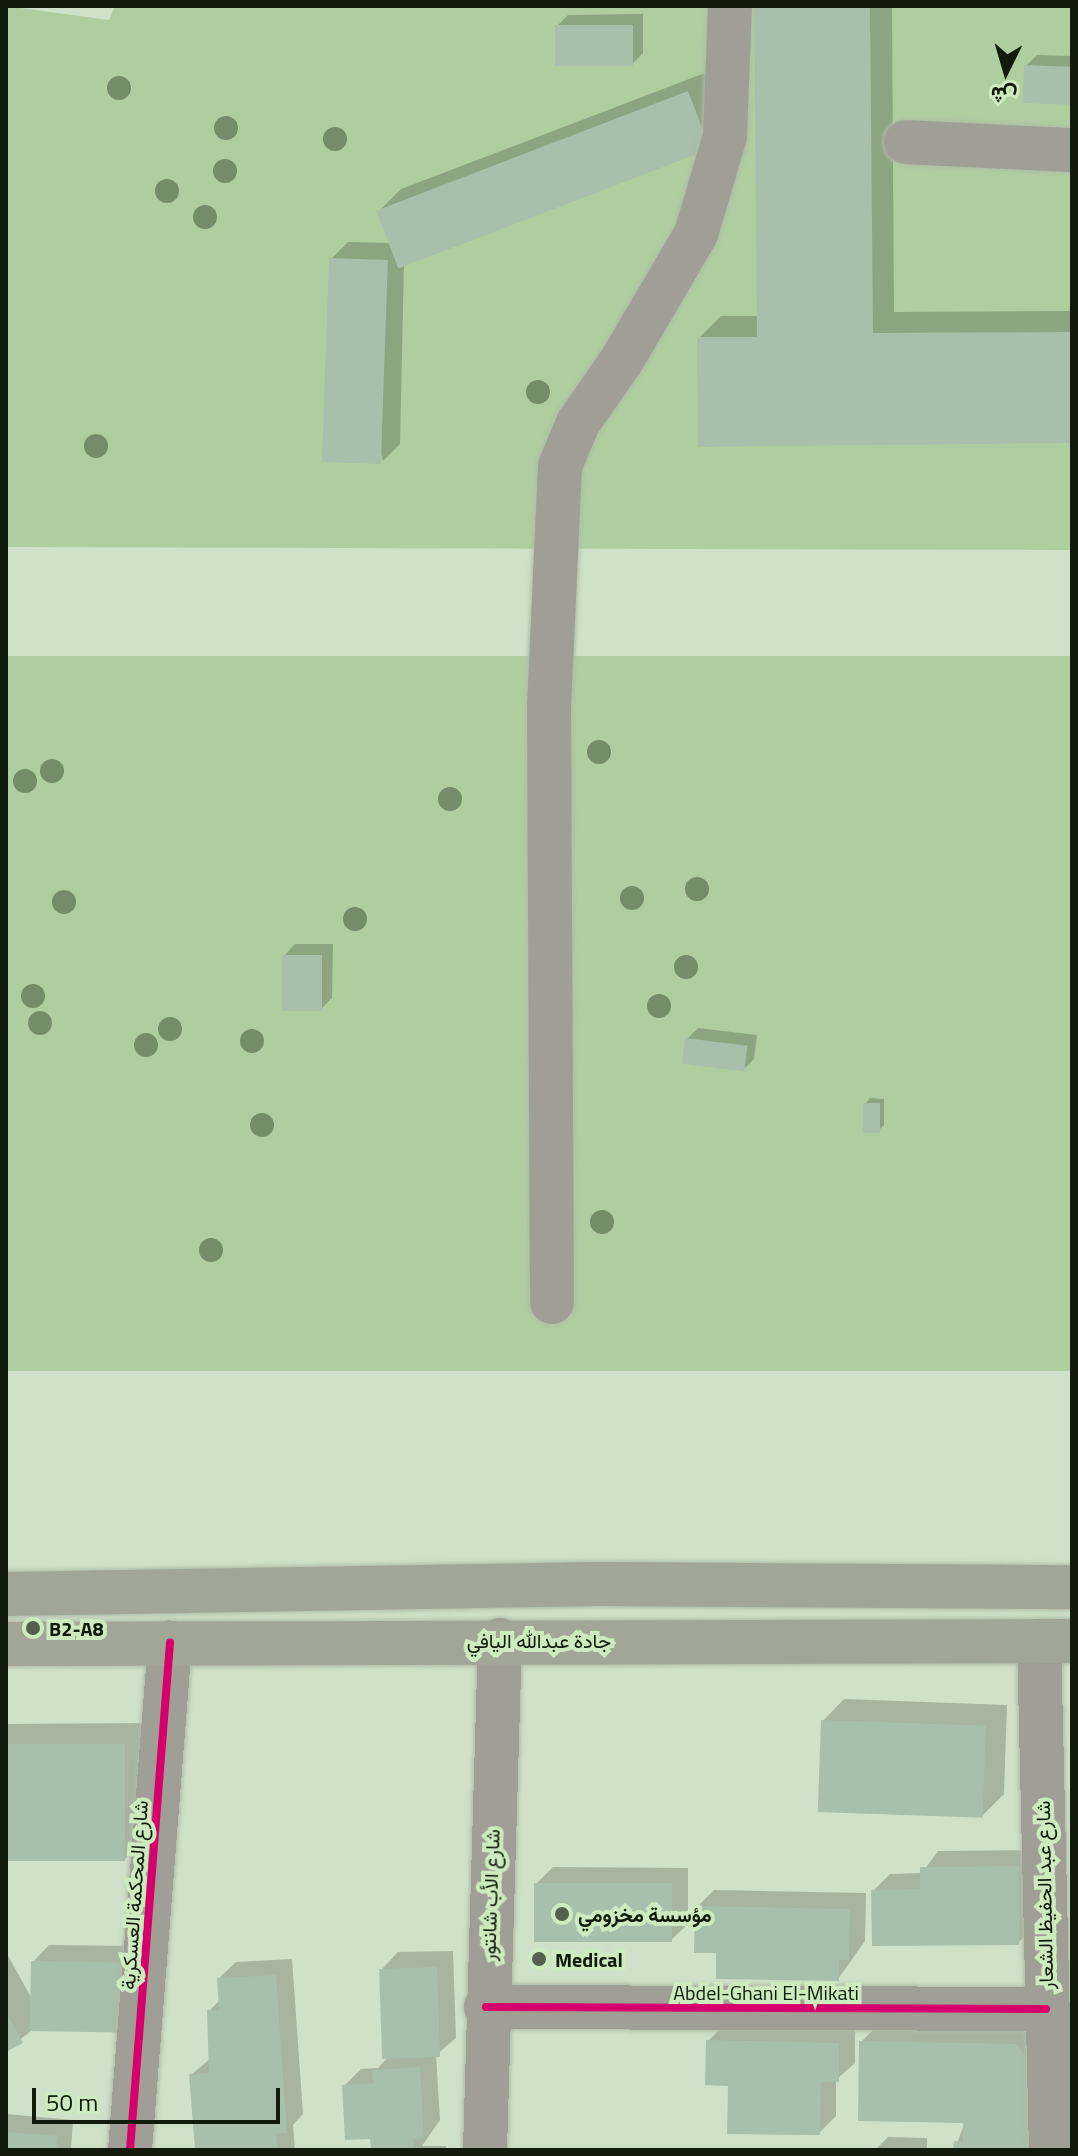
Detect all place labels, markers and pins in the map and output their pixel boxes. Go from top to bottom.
place label: B2-A8 [49,1616,104,1640]
marker: B2-A8 [24,1619,42,1637]
place label: مؤسسة مخزومي [578,1902,712,1926]
marker: مؤسسة مخزومي [553,1905,571,1923]
place label: Medical [555,1947,623,1971]
marker: Medical [530,1950,548,1968]

